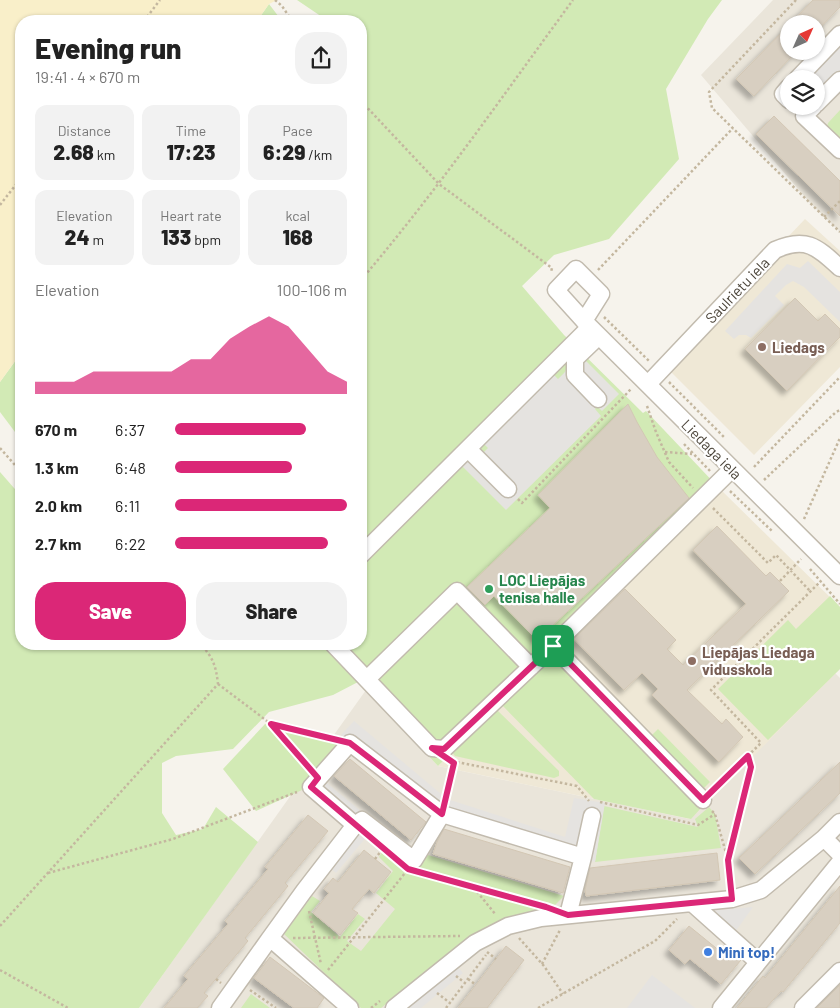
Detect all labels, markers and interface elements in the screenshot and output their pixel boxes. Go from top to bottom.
north arrow [780,15,825,60]
map controls [780,15,825,115]
text: Evening run [35,31,181,65]
button: share [295,32,347,84]
text: 19:41 · 4 × 670 m [35,67,140,86]
button: layers [780,70,825,115]
text: Distance [58,122,111,139]
text: Time [176,122,206,139]
text: Pace [283,122,313,139]
text: 2.68 [53,139,94,164]
text: 17:23 [167,139,215,164]
text: 6:29 [263,139,305,164]
text: km [94,146,115,163]
text: /km [305,146,332,163]
text: Elevation [56,207,113,224]
text: Heart rate [160,207,222,224]
text: kcal [285,207,310,224]
text: 24 [65,224,90,249]
text: 133 [161,224,191,249]
text: 168 [282,224,313,249]
text: m [90,231,104,248]
text: bpm [191,231,221,248]
street label: Saulrietu iela [701,253,773,327]
text: Elevation [35,280,99,299]
text: 100–106 m [277,280,347,299]
place label: Liedags [772,338,825,356]
marker: Liedags [756,341,768,353]
street label: Liedaga iela [678,415,746,483]
text: 670 m [35,420,77,439]
text: 6:37 [115,420,144,439]
text: 1.3 km [35,458,79,477]
text: 6:48 [115,458,146,477]
text: 2.0 km [35,496,82,515]
text: 6:11 [115,496,140,515]
text: 2.7 km [35,534,81,553]
text: 6:22 [115,534,146,553]
place label: LOC Liepājas tenisa halle [499,571,586,606]
button: Save [35,582,186,640]
button: Share [196,582,347,640]
marker: LOC Liepājas tenisa halle [483,583,495,595]
pin [532,625,574,667]
icon: arrive [539,632,567,660]
place label: Liepājas Liedaga vidusskola [702,643,815,678]
marker: Liepājas Liedaga vidusskola [686,655,698,667]
place label: Mini top! [718,943,775,961]
marker: Mini top! [702,946,714,958]

